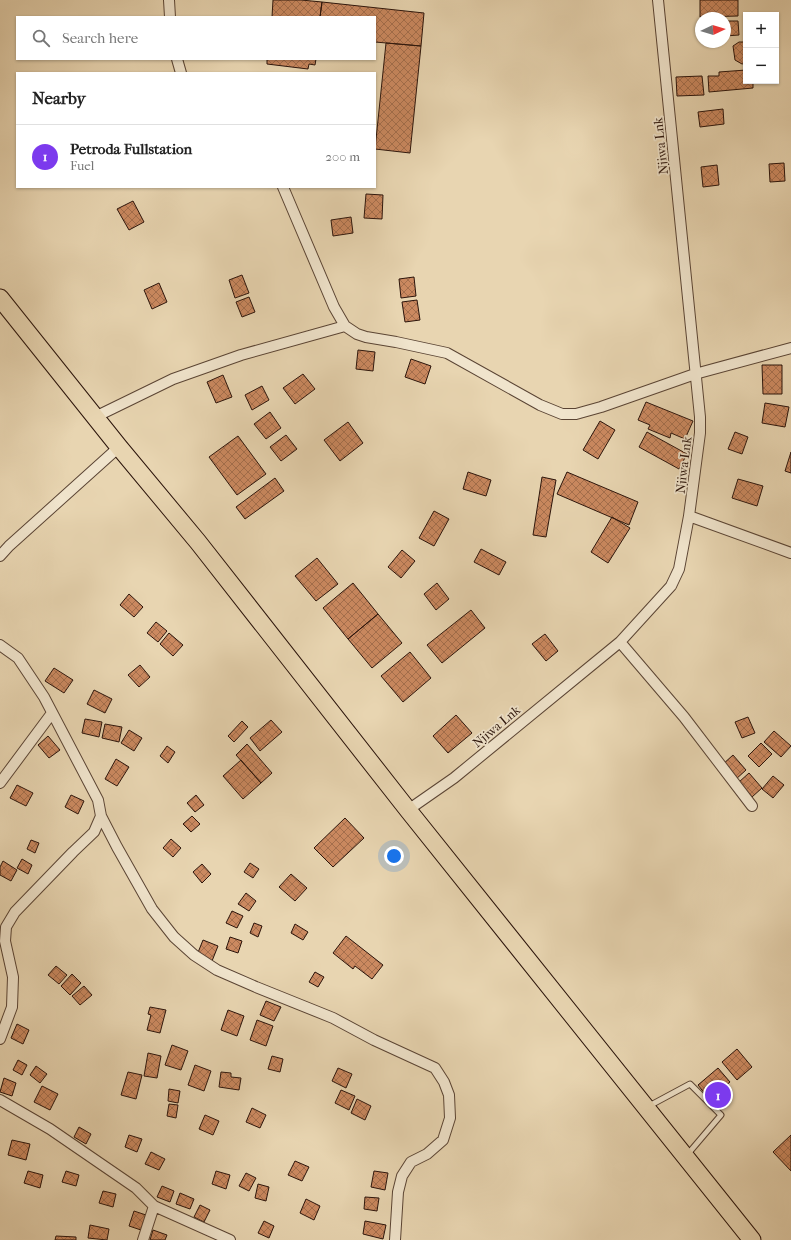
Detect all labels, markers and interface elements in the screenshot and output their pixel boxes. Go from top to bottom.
north arrow [695,12,731,48]
map controls [743,12,779,84]
button: + [743,12,779,48]
search box [16,16,376,60]
icon: search [30,27,52,49]
text: Search here [62,29,138,47]
button: − [743,48,779,84]
text: Nearby [32,88,86,108]
street label: Njiwa Lnk [650,116,671,175]
text: Petroda Fullstation [70,140,192,158]
text: 1 [43,149,47,164]
text: 200 m [325,149,360,164]
text: Fuel [70,158,94,173]
street label: Njiwa Lnk [673,435,694,494]
street label: Njiwa Lnk [470,702,523,751]
your location [384,846,404,866]
pin: 1 [705,1080,731,1110]

